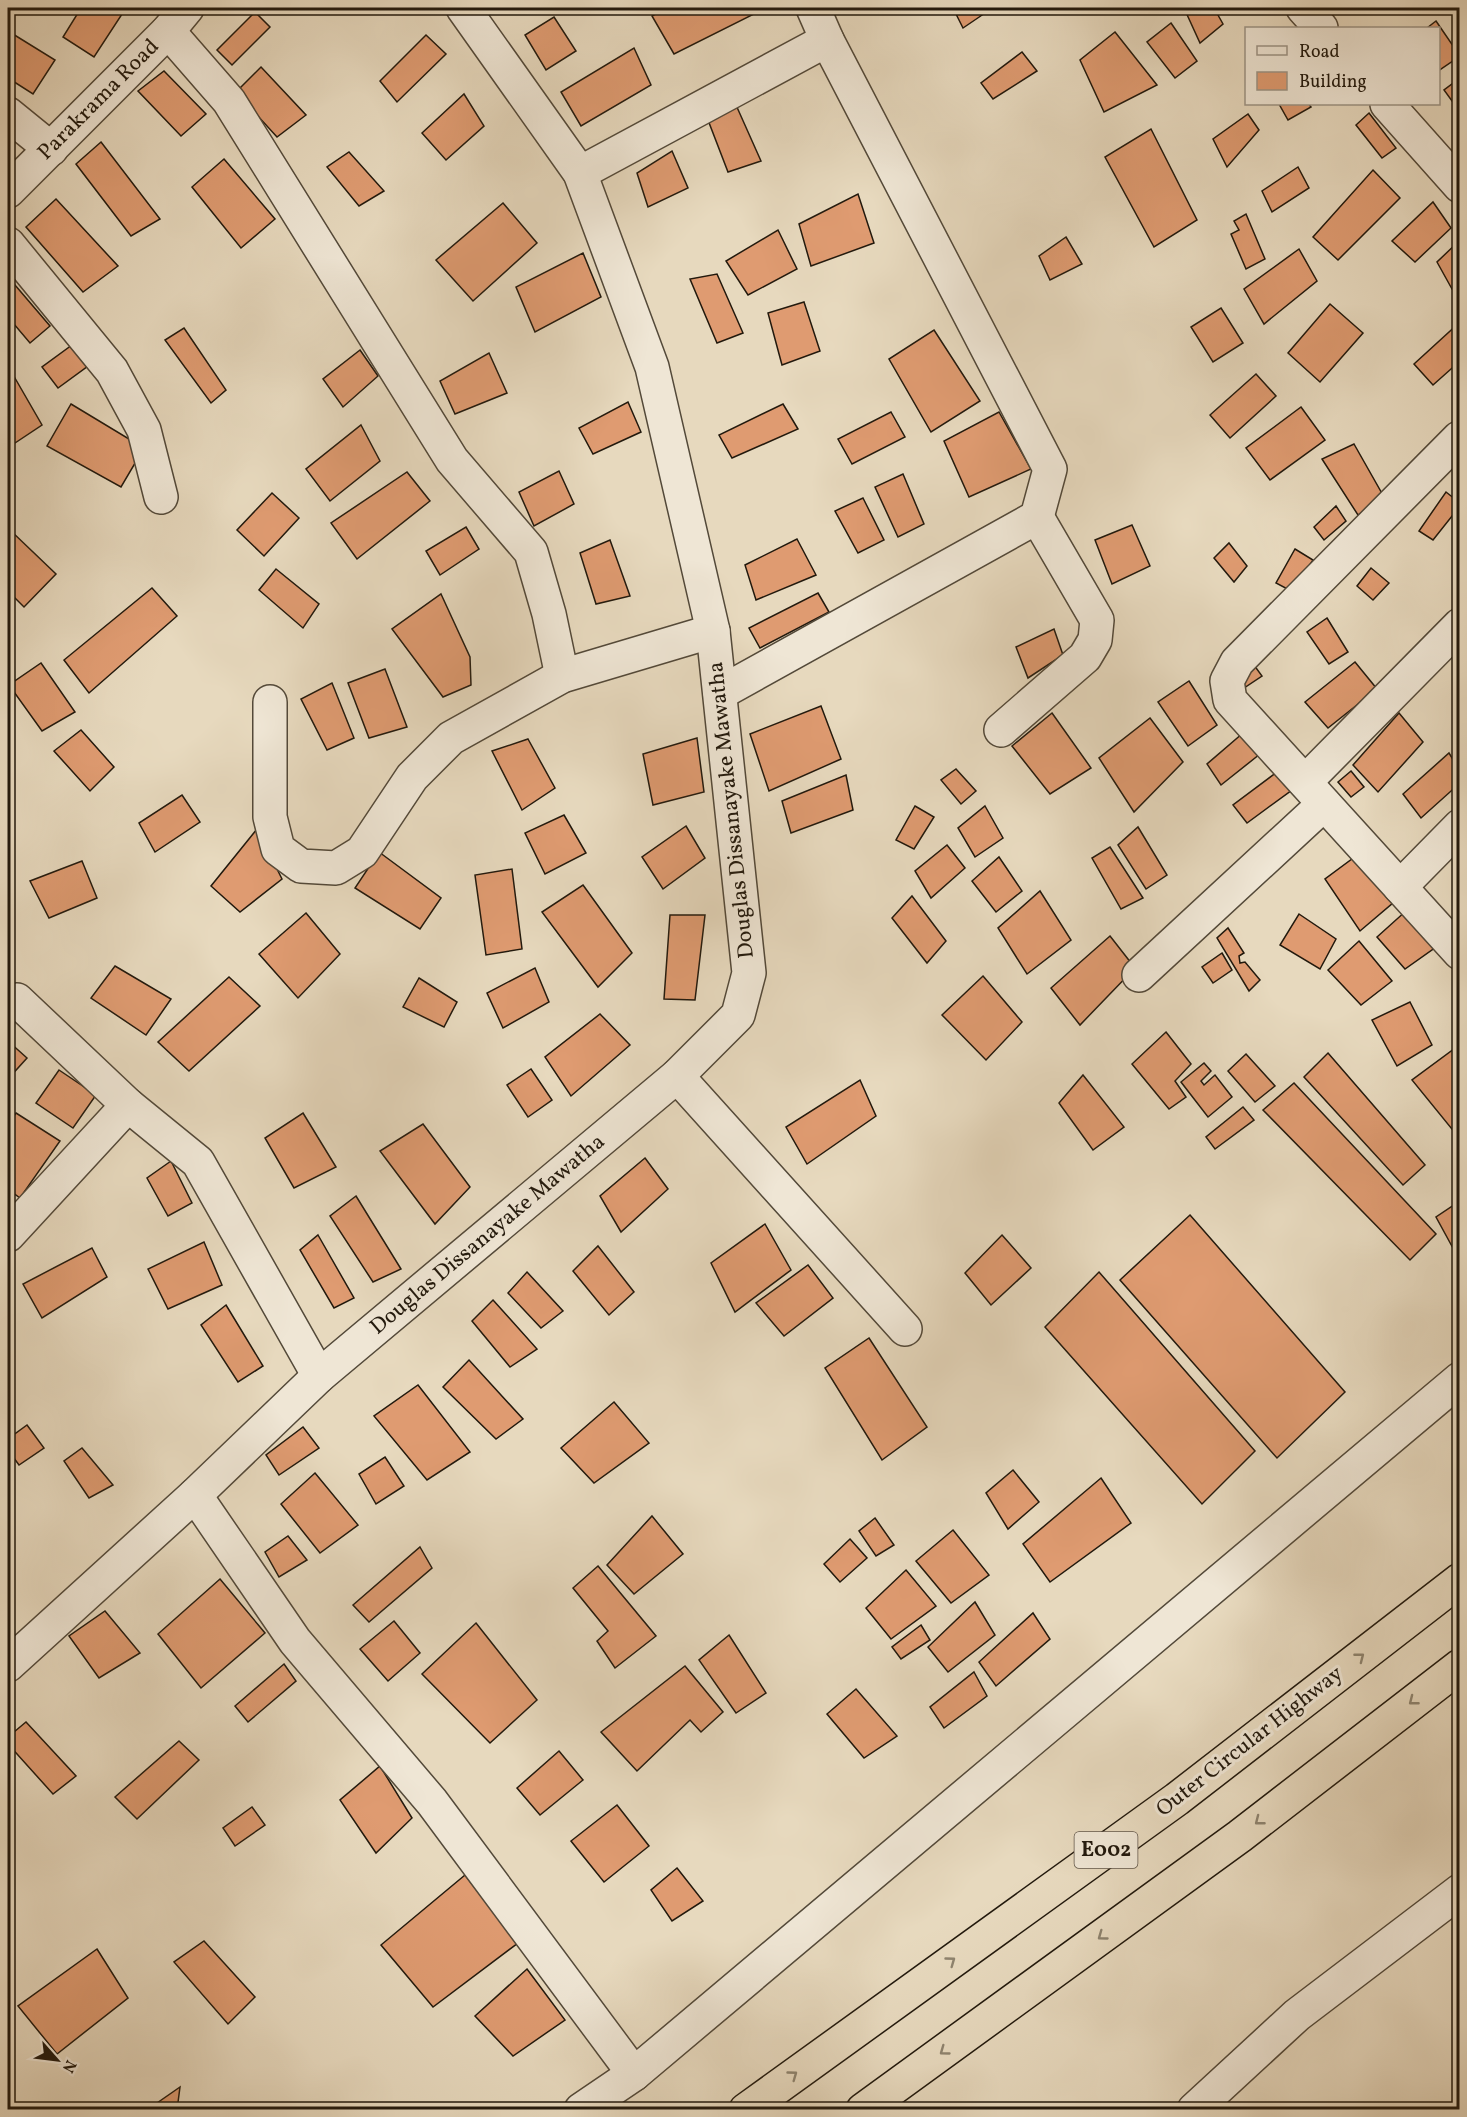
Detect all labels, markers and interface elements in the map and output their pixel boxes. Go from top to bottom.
legend [1245,27,1440,105]
street label: Parakrama Road [31,32,167,168]
text: Road [1299,40,1340,65]
text: Building [1299,70,1367,95]
street label: Douglas Dissanayake Mawatha [701,660,763,960]
street label: Douglas Dissanayake Mawatha [364,1127,612,1343]
one-way arrow [1354,1653,1365,1664]
street label: Outer Circular Highway [1150,1659,1350,1825]
one-way arrow [1409,1694,1420,1705]
one-way arrow [1255,1814,1266,1825]
road number: E002 [1074,1832,1138,1868]
one-way arrow [1097,1929,1108,1940]
one-way arrow [945,1958,956,1969]
north arrow [27,2030,87,2090]
one-way arrow [940,2044,951,2055]
text: N [56,2056,81,2077]
one-way arrow [787,2071,798,2082]

